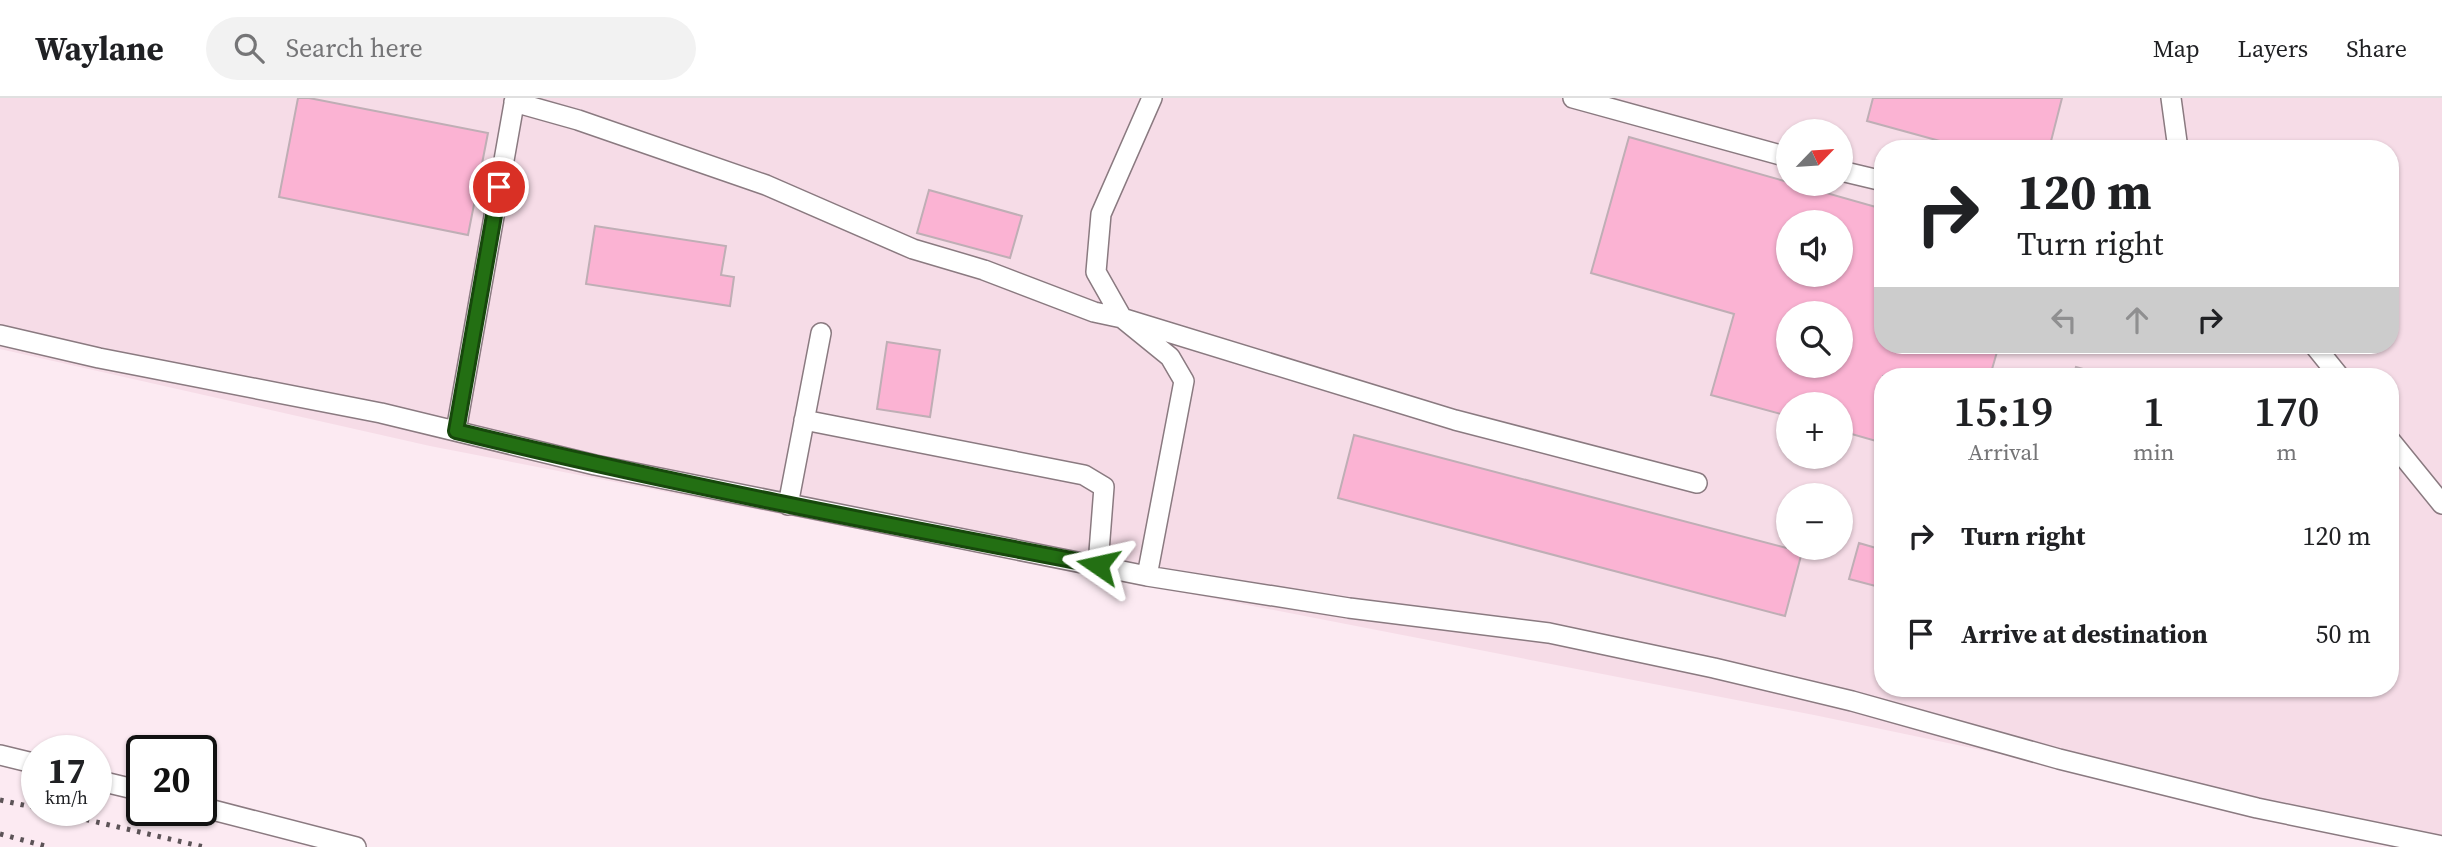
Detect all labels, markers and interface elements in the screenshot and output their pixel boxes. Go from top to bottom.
search box [206,17,696,80]
text: Waylane [35,26,164,71]
icon: search [230,29,268,67]
text: Search here [286,30,423,66]
text: Map [2153,32,2200,65]
text: Layers [2238,32,2308,65]
text: Share [2346,32,2407,65]
north arrow [1776,119,1853,196]
map controls [1776,119,1853,560]
pin [469,157,529,217]
text: 120 m [2017,158,2152,225]
icon: arrive [480,168,518,206]
icon: right [1902,168,1993,259]
button: sound [1776,210,1853,287]
text: Turn right [2017,222,2163,266]
button: search [1776,301,1853,378]
icon: left [2045,301,2083,339]
icon: ahead [2118,301,2156,339]
icon: right [2191,301,2229,339]
text: 15:19 [1953,382,2053,440]
text: 1 [2143,382,2165,440]
text: 170 [2254,382,2319,440]
button: + [1776,392,1853,469]
text: Arrival [1968,436,2039,468]
text: min [2133,436,2174,468]
text: m [2276,436,2297,468]
button: − [1776,483,1853,560]
icon: right [1902,517,1940,555]
text: Turn right [1961,518,2085,554]
text: 120 m [2303,518,2371,554]
position arrow [1061,528,1135,602]
icon: arrive [1902,615,1940,653]
text: Arrive at destination [1961,616,2208,652]
text: 50 m [2316,616,2371,652]
speed limit sign: 20 [126,735,217,826]
text: 17 [48,747,85,795]
text: km/h [45,785,88,810]

